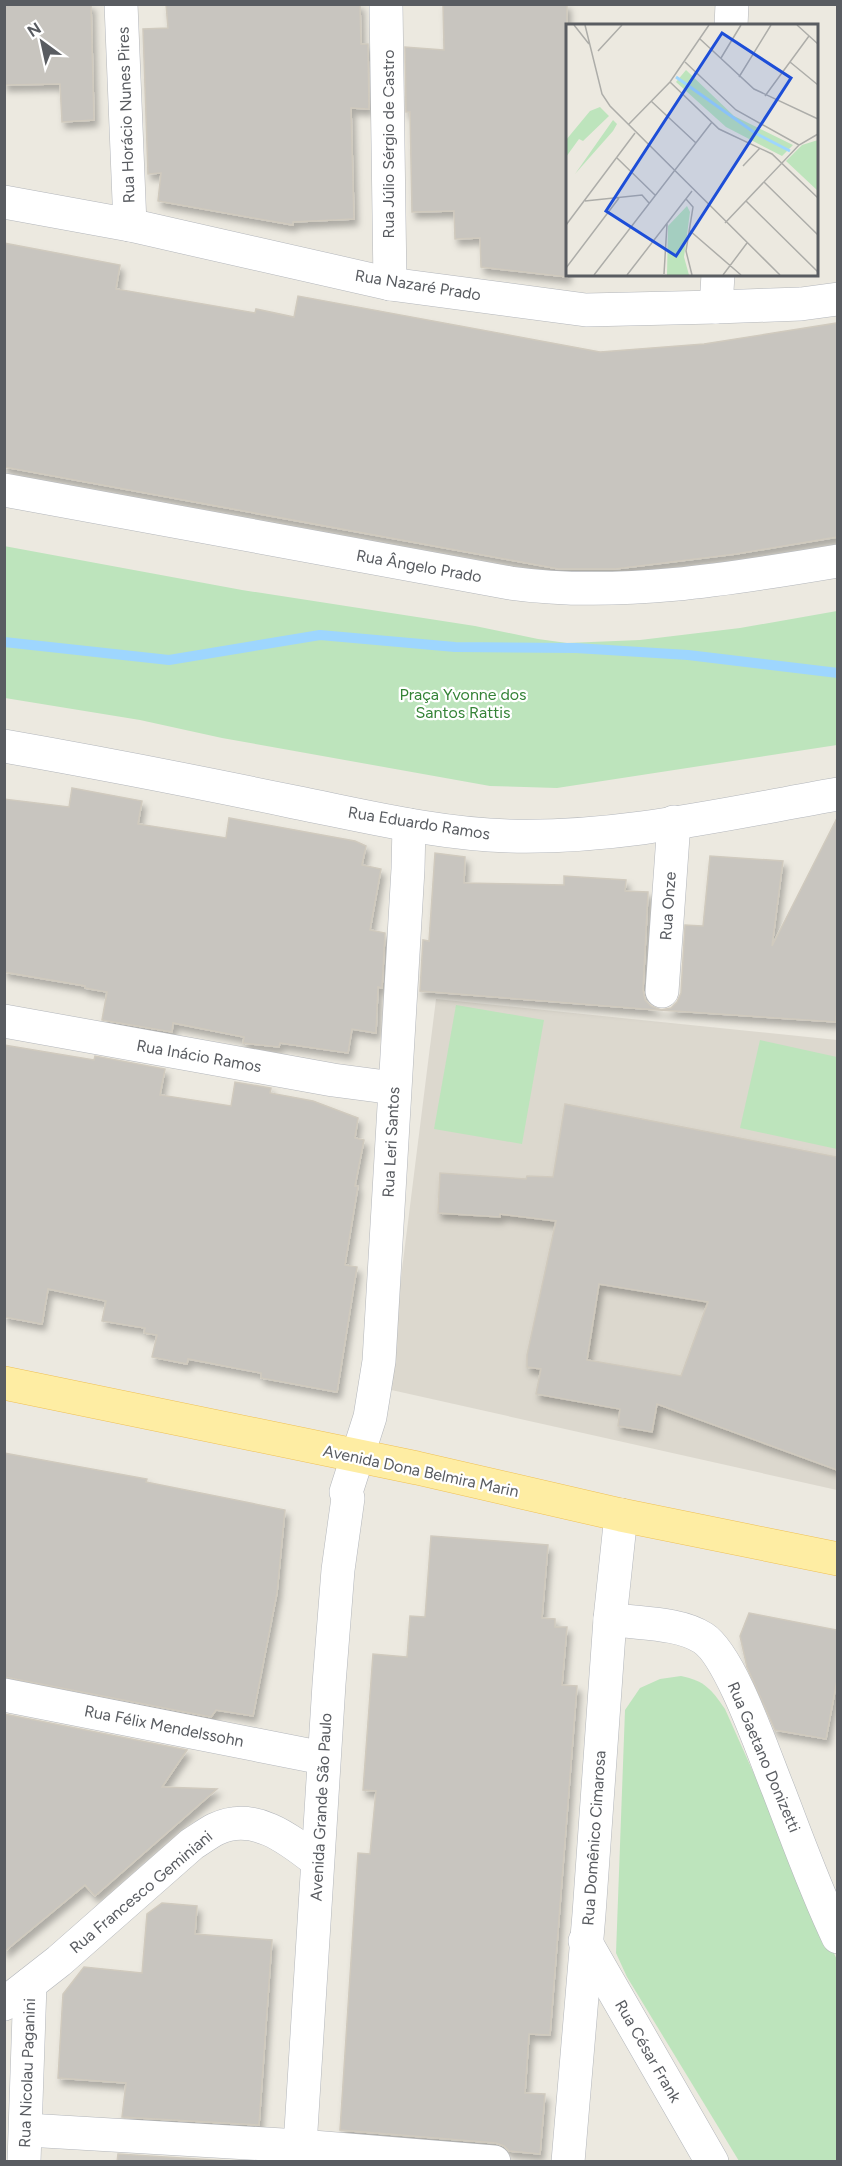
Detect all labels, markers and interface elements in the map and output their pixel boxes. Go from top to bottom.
north arrow [12,12,72,72]
text: N [24,19,44,41]
inset map [566,24,818,276]
street label: Rua Horácio Nunes Pires [113,26,139,204]
street label: Rua Júlio Sérgio de Castro [379,50,398,238]
street label: Rua Nazaré Prado [354,266,482,304]
street label: Rua Ângelo Prado [355,546,483,586]
park label: Praça Yvonne dos Santos Rattis [399,685,527,722]
street label: Rua Eduardo Ramos [347,802,491,844]
street label: Rua Onze [656,871,680,941]
street label: Rua Inácio Ramos [135,1036,263,1076]
street label: Rua Leri Santos [379,1086,403,1198]
street label: Avenida Dona Belmira Marin [321,1441,521,1501]
street label: Rua Gaetano Donizetti [724,1679,804,1835]
street label: Rua Félix Mendelssohn [83,1701,245,1751]
street label: Avenida Grande São Paulo [307,1712,335,1902]
street label: Rua Domênico Cimarosa [578,1750,610,1926]
street label: Rua Francesco Geminiani [66,1827,216,1957]
street label: Rua César Frank [611,1996,685,2106]
street label: Rua Nicolau Paganini [15,1998,39,2148]

